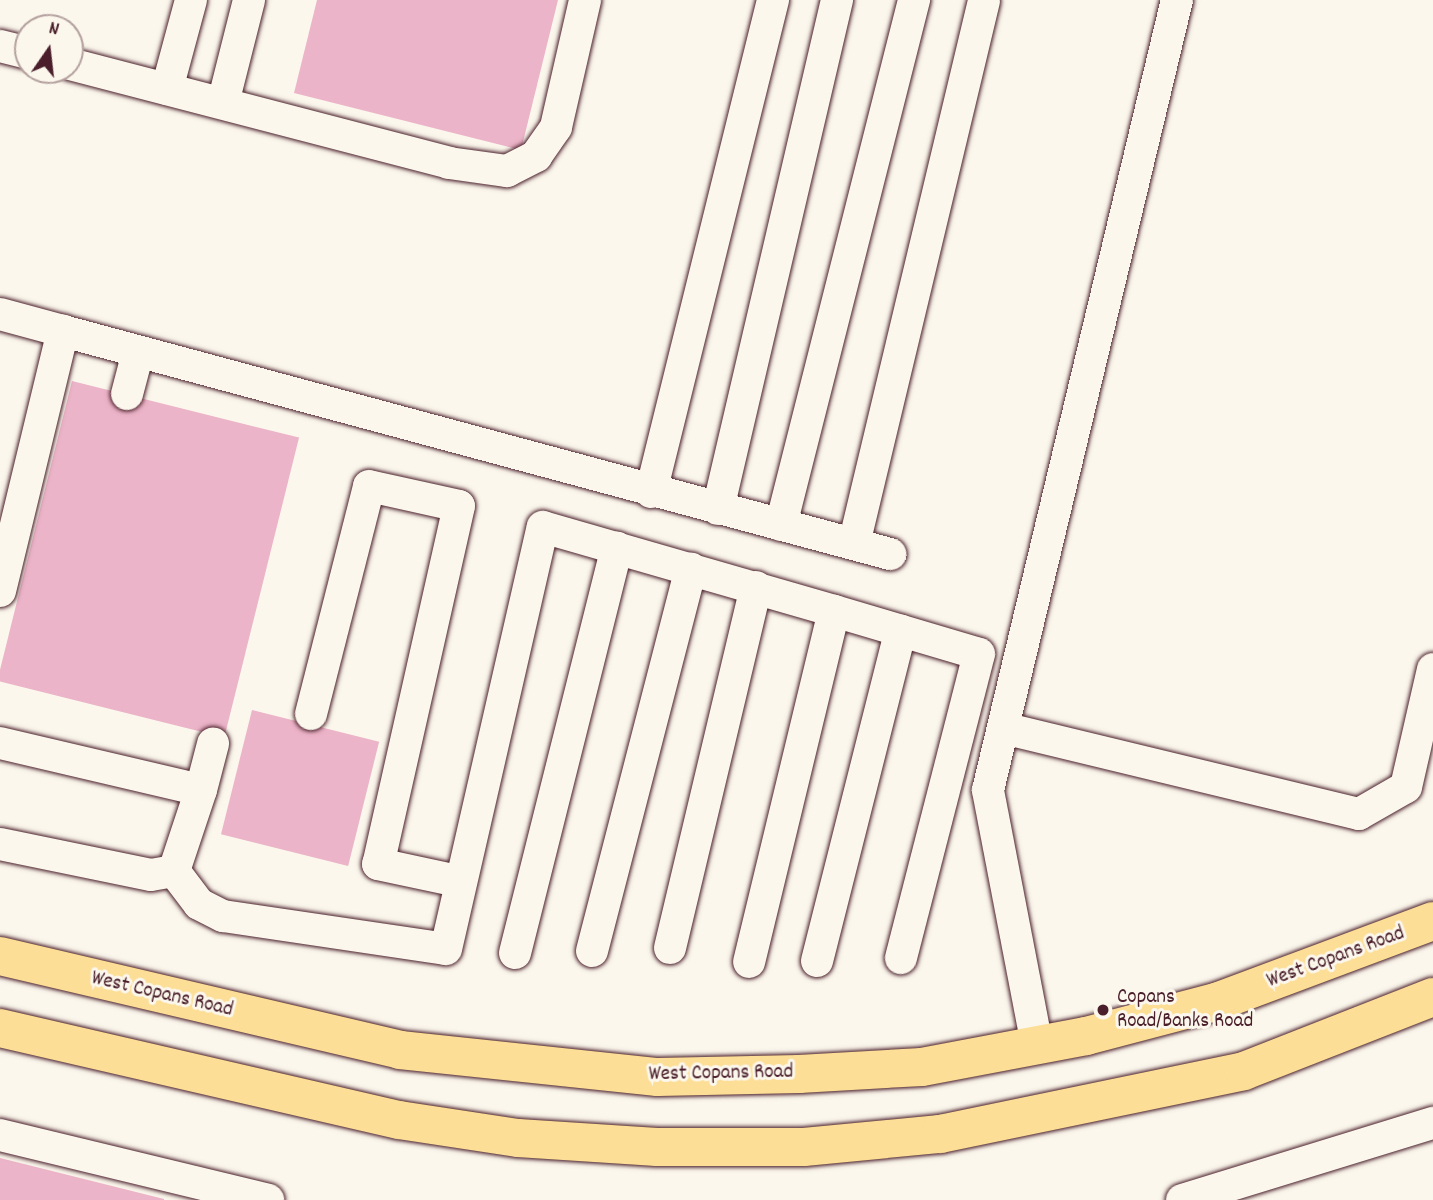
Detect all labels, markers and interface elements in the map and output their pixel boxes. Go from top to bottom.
north arrow [14,14,84,84]
text: N [46,16,62,44]
street label: West Copans Road [1264,921,1408,995]
street label: West Copans Road [89,966,235,1024]
place label: Copans Road/Banks Road [1117,985,1253,1035]
marker: Copans Road/Banks Road [1095,1002,1111,1018]
street label: West Copans Road [649,1060,793,1088]

